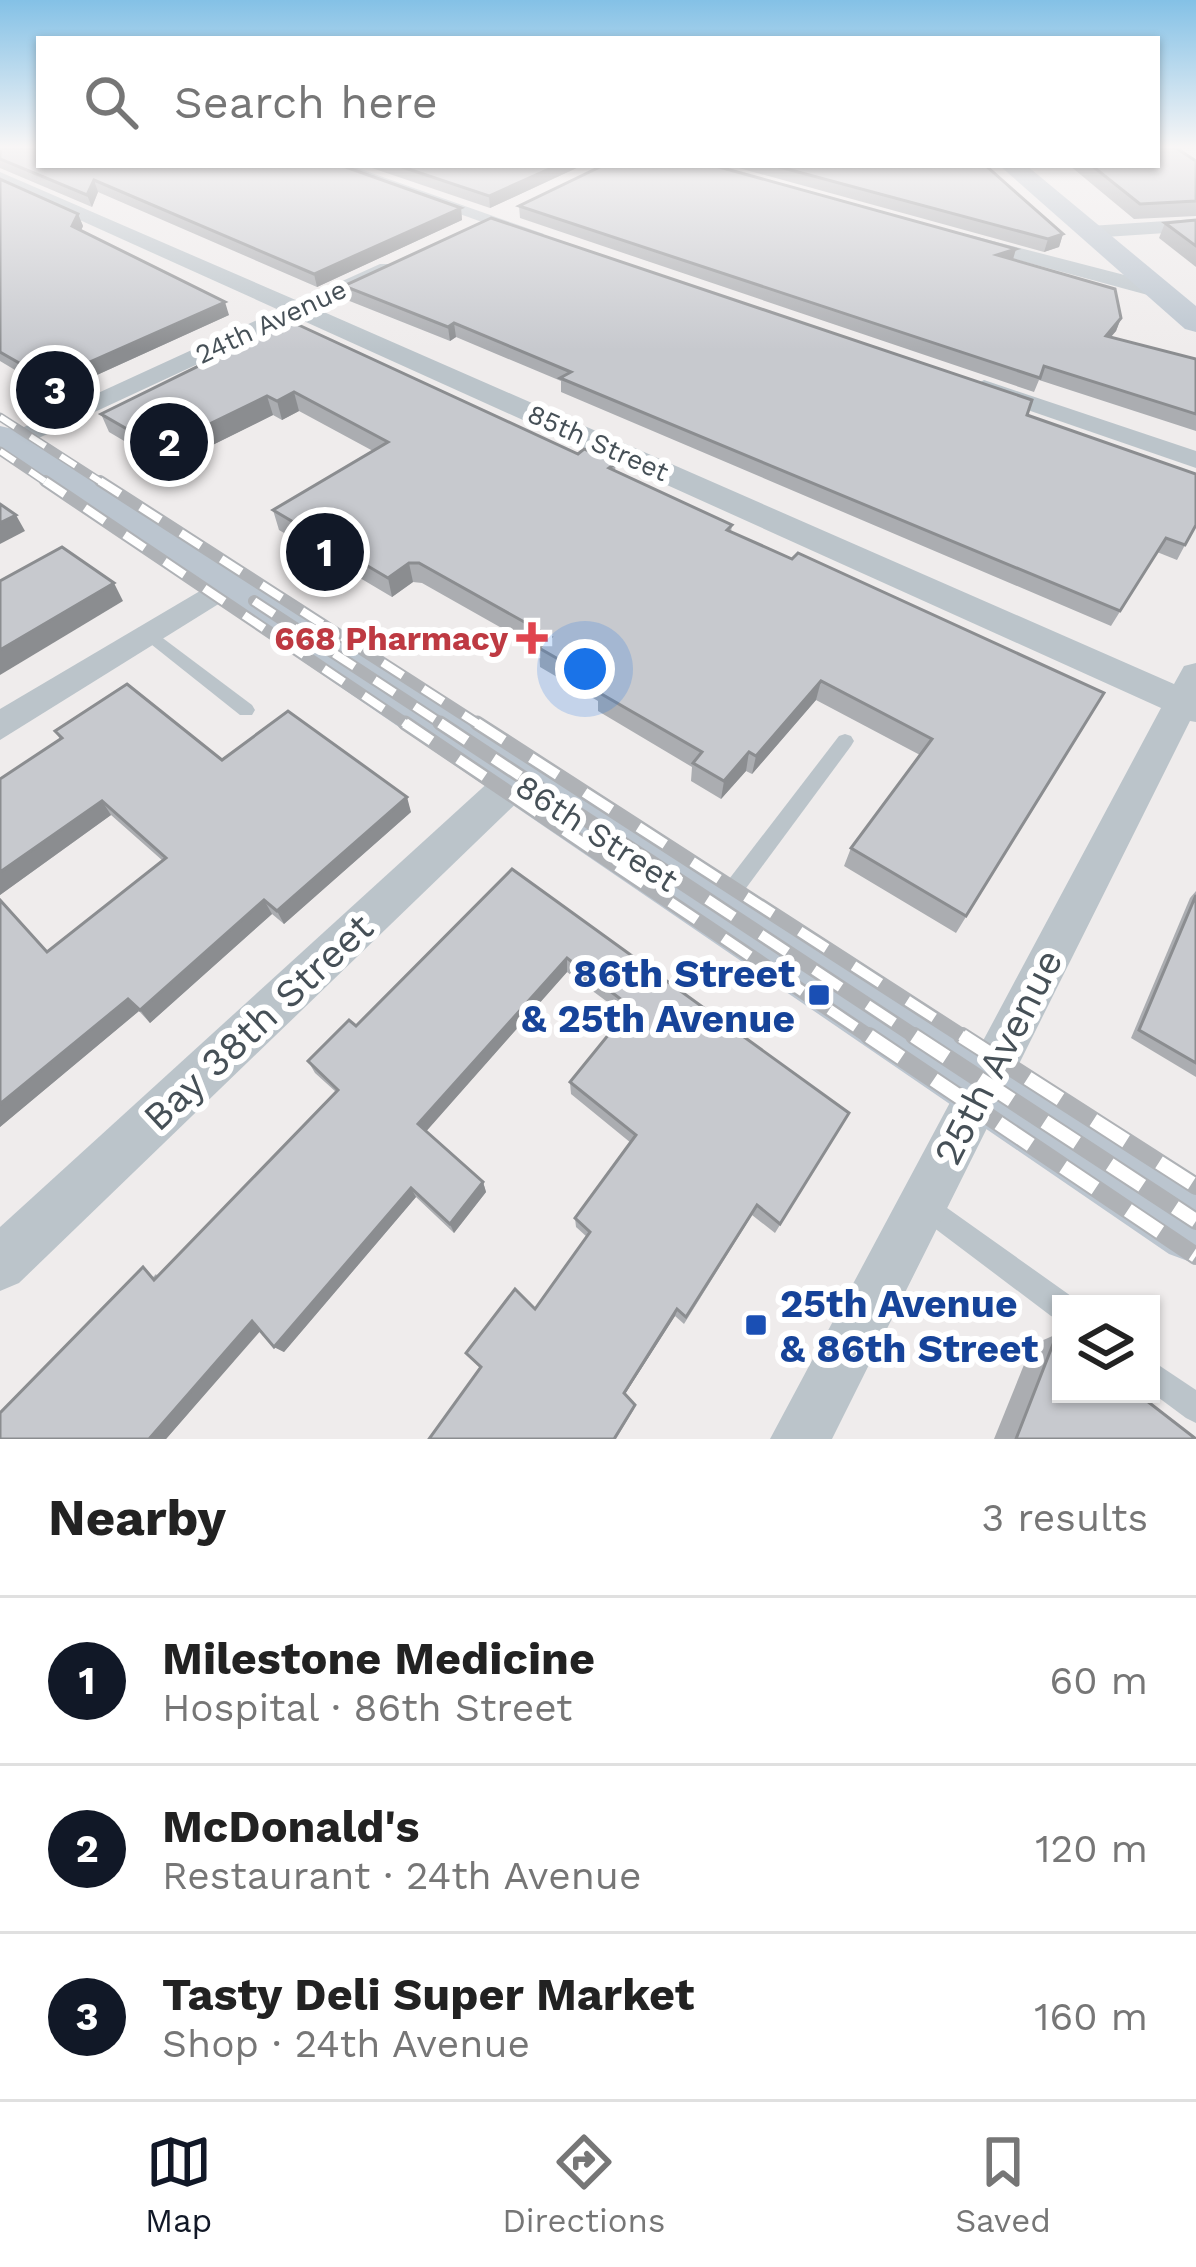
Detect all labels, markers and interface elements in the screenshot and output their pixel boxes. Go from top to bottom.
search box [36,36,1160,168]
icon: search [78,69,144,135]
text: Search here [174,76,438,129]
street label: 24th Avenue [190,273,352,371]
pin: 3 [16,345,94,435]
pin: 2 [130,397,208,487]
street label: 85th Street [523,398,673,488]
pin: 1 [286,507,364,597]
place label: 668 Pharmacy [274,619,508,658]
marker: 668 Pharmacy [519,625,545,651]
your location [555,639,615,699]
street label: 86th Street [509,766,685,900]
street label: Bay 38th Street [134,904,382,1140]
street label: 25th Avenue [924,942,1072,1172]
place label: 86th Street & 25th Avenue [521,951,795,1041]
marker: 86th Street & 25th Avenue [806,982,832,1008]
place label: 25th Avenue & 86th Street [780,1281,1038,1371]
map controls [1052,1295,1160,1403]
button: layers [1052,1295,1160,1403]
marker: 25th Avenue & 86th Street [743,1312,769,1338]
text: Nearby [48,1488,226,1547]
text: 3 results [982,1495,1148,1540]
text: Milestone Medicine [162,1632,595,1685]
text: 1 [79,1658,95,1703]
text: 60 m [1050,1658,1148,1703]
text: Hospital · 86th Street [162,1685,572,1730]
text: McDonald's [162,1800,419,1853]
text: 2 [75,1826,99,1871]
text: 120 m [1035,1826,1148,1871]
text: Restaurant · 24th Avenue [162,1853,641,1898]
text: Tasty Deli Super Market [162,1968,694,2021]
text: 3 [75,1994,99,2039]
text: 160 m [1034,1994,1148,2039]
text: Shop · 24th Avenue [162,2021,530,2066]
tab: Map [145,2129,212,2240]
tab: Directions [502,2129,665,2240]
tab: Saved [955,2129,1051,2240]

